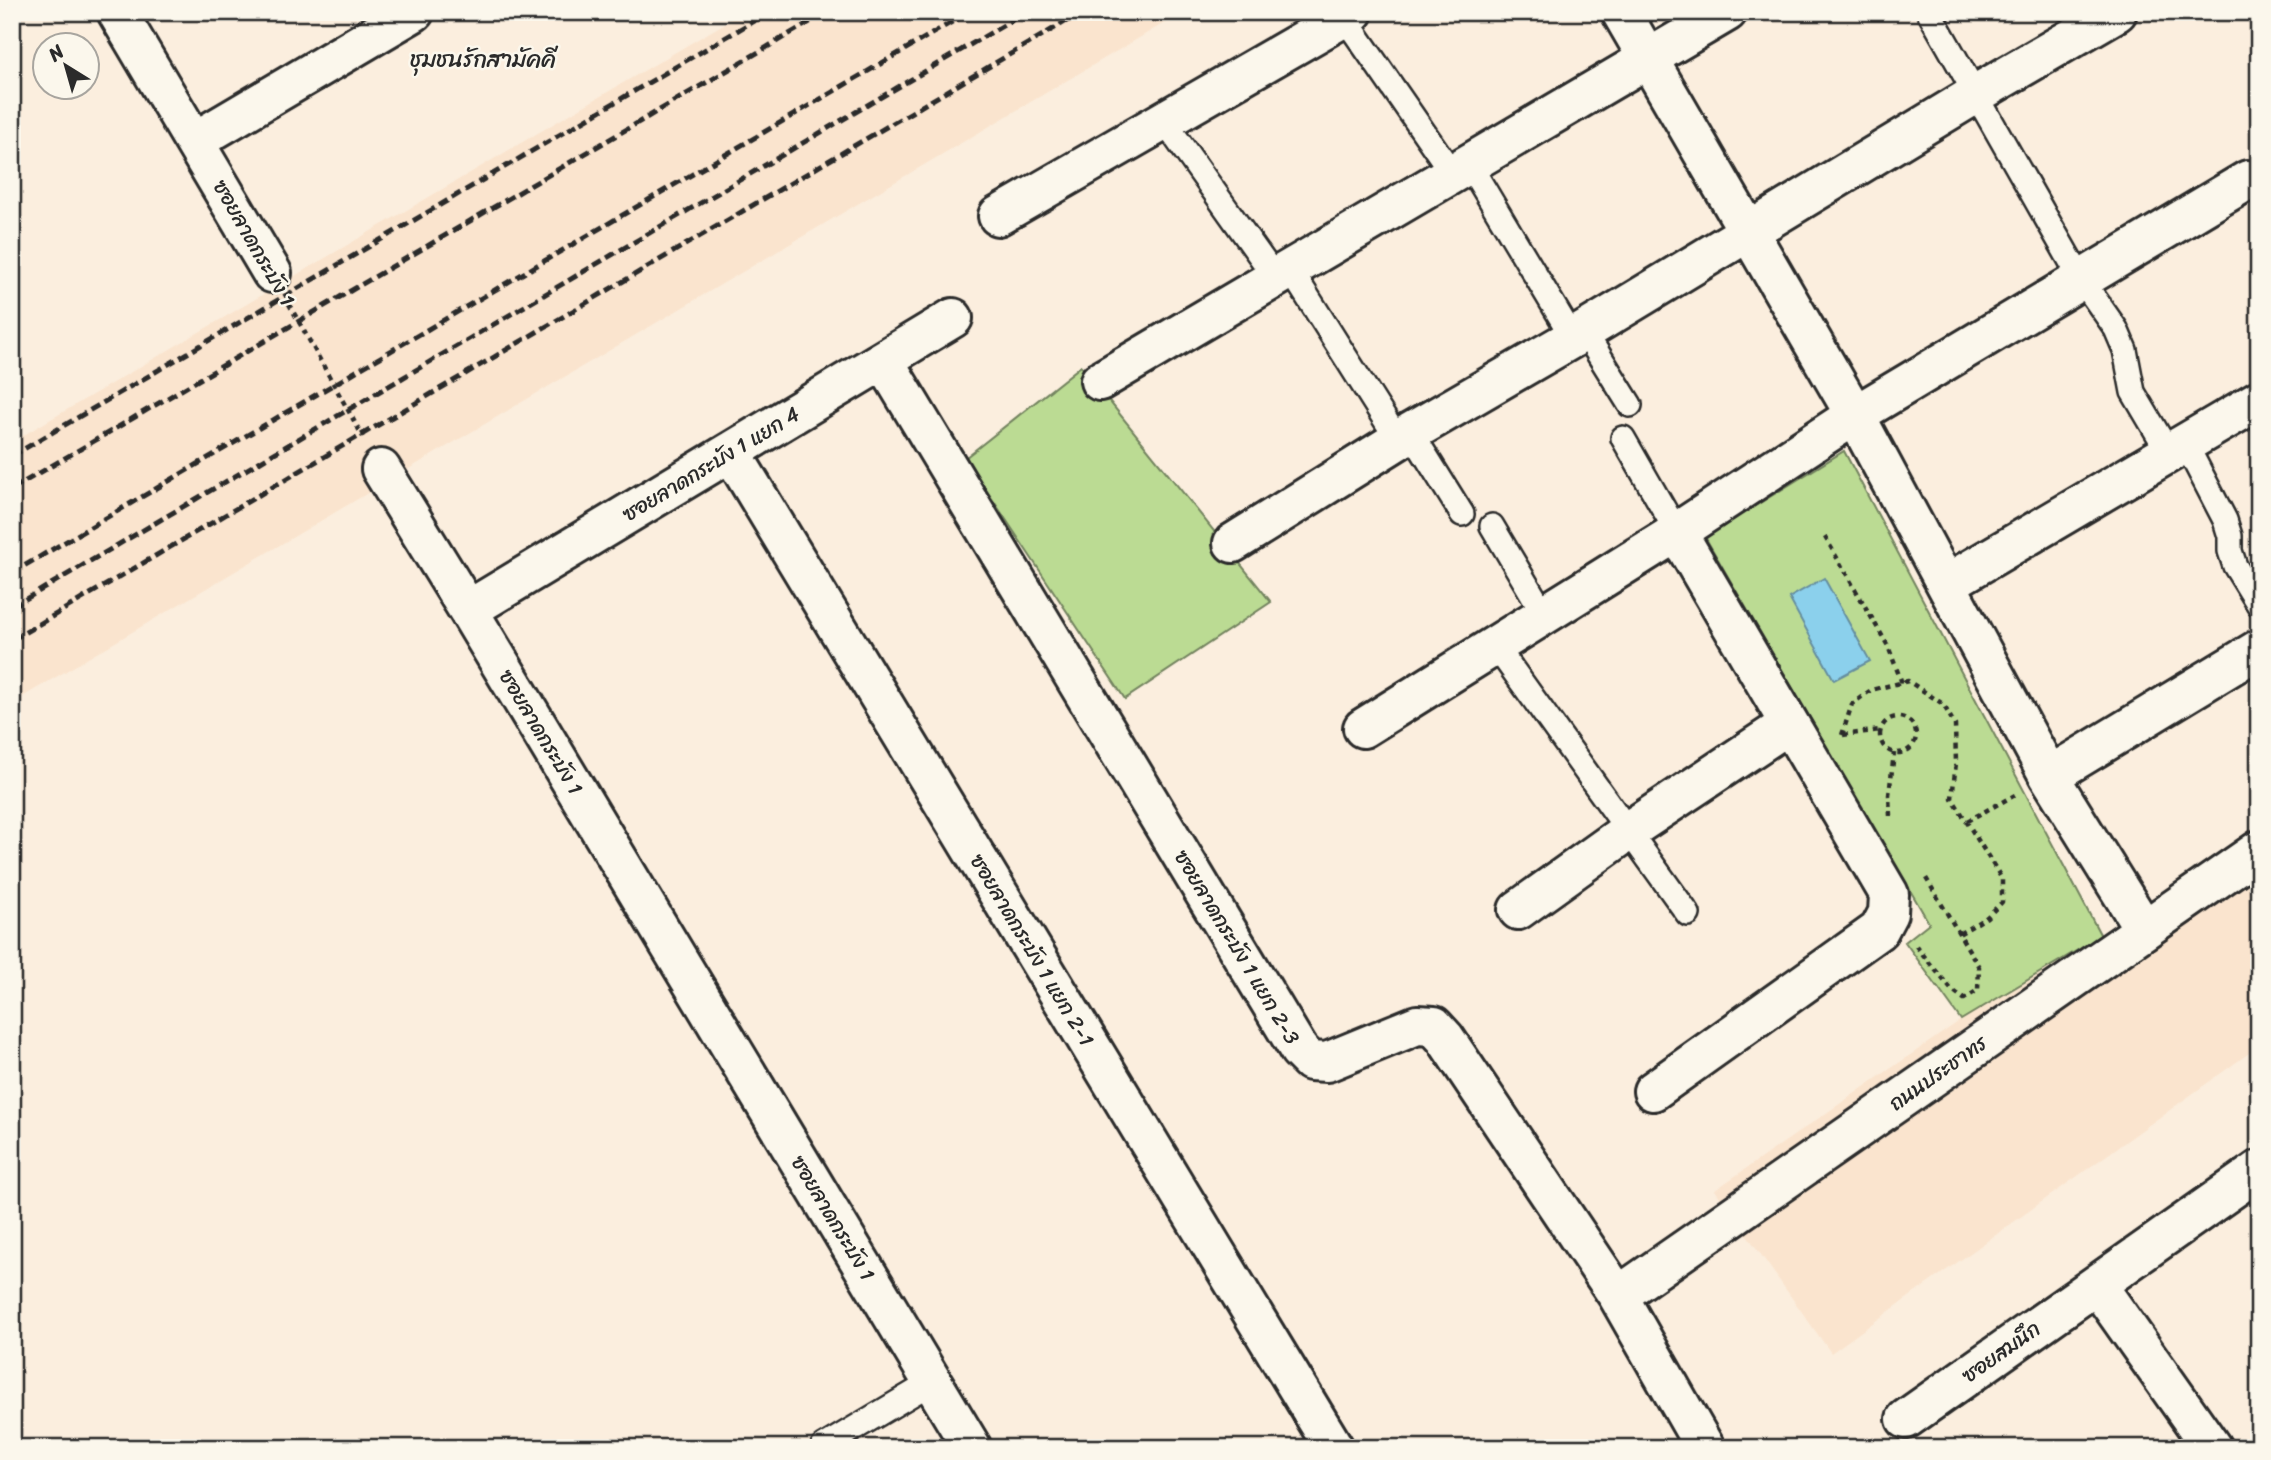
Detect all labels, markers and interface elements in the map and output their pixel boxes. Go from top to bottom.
north arrow [32,32,102,102]
text: N [40,35,72,71]
district label: ชุมชนรักสามัคคี [410,39,559,80]
street label: ซอยลาดกระบัง 1 [202,172,306,314]
street label: ซอยลาดกระบัง 1 แยก 4 [615,396,807,532]
street label: ซอยลาดกระบัง 1 [488,662,594,802]
street label: ซอยลาดกระบัง 1 แยก 2-3 [1164,842,1311,1052]
street label: ซอยลาดกระบัง 1 แยก 2-1 [959,846,1105,1054]
street label: ถนนประชาทร [1880,1024,1996,1121]
street label: ซอยลาดกระบัง 1 [780,1148,886,1288]
street label: ซอยสมนึก [1953,1311,2049,1393]

